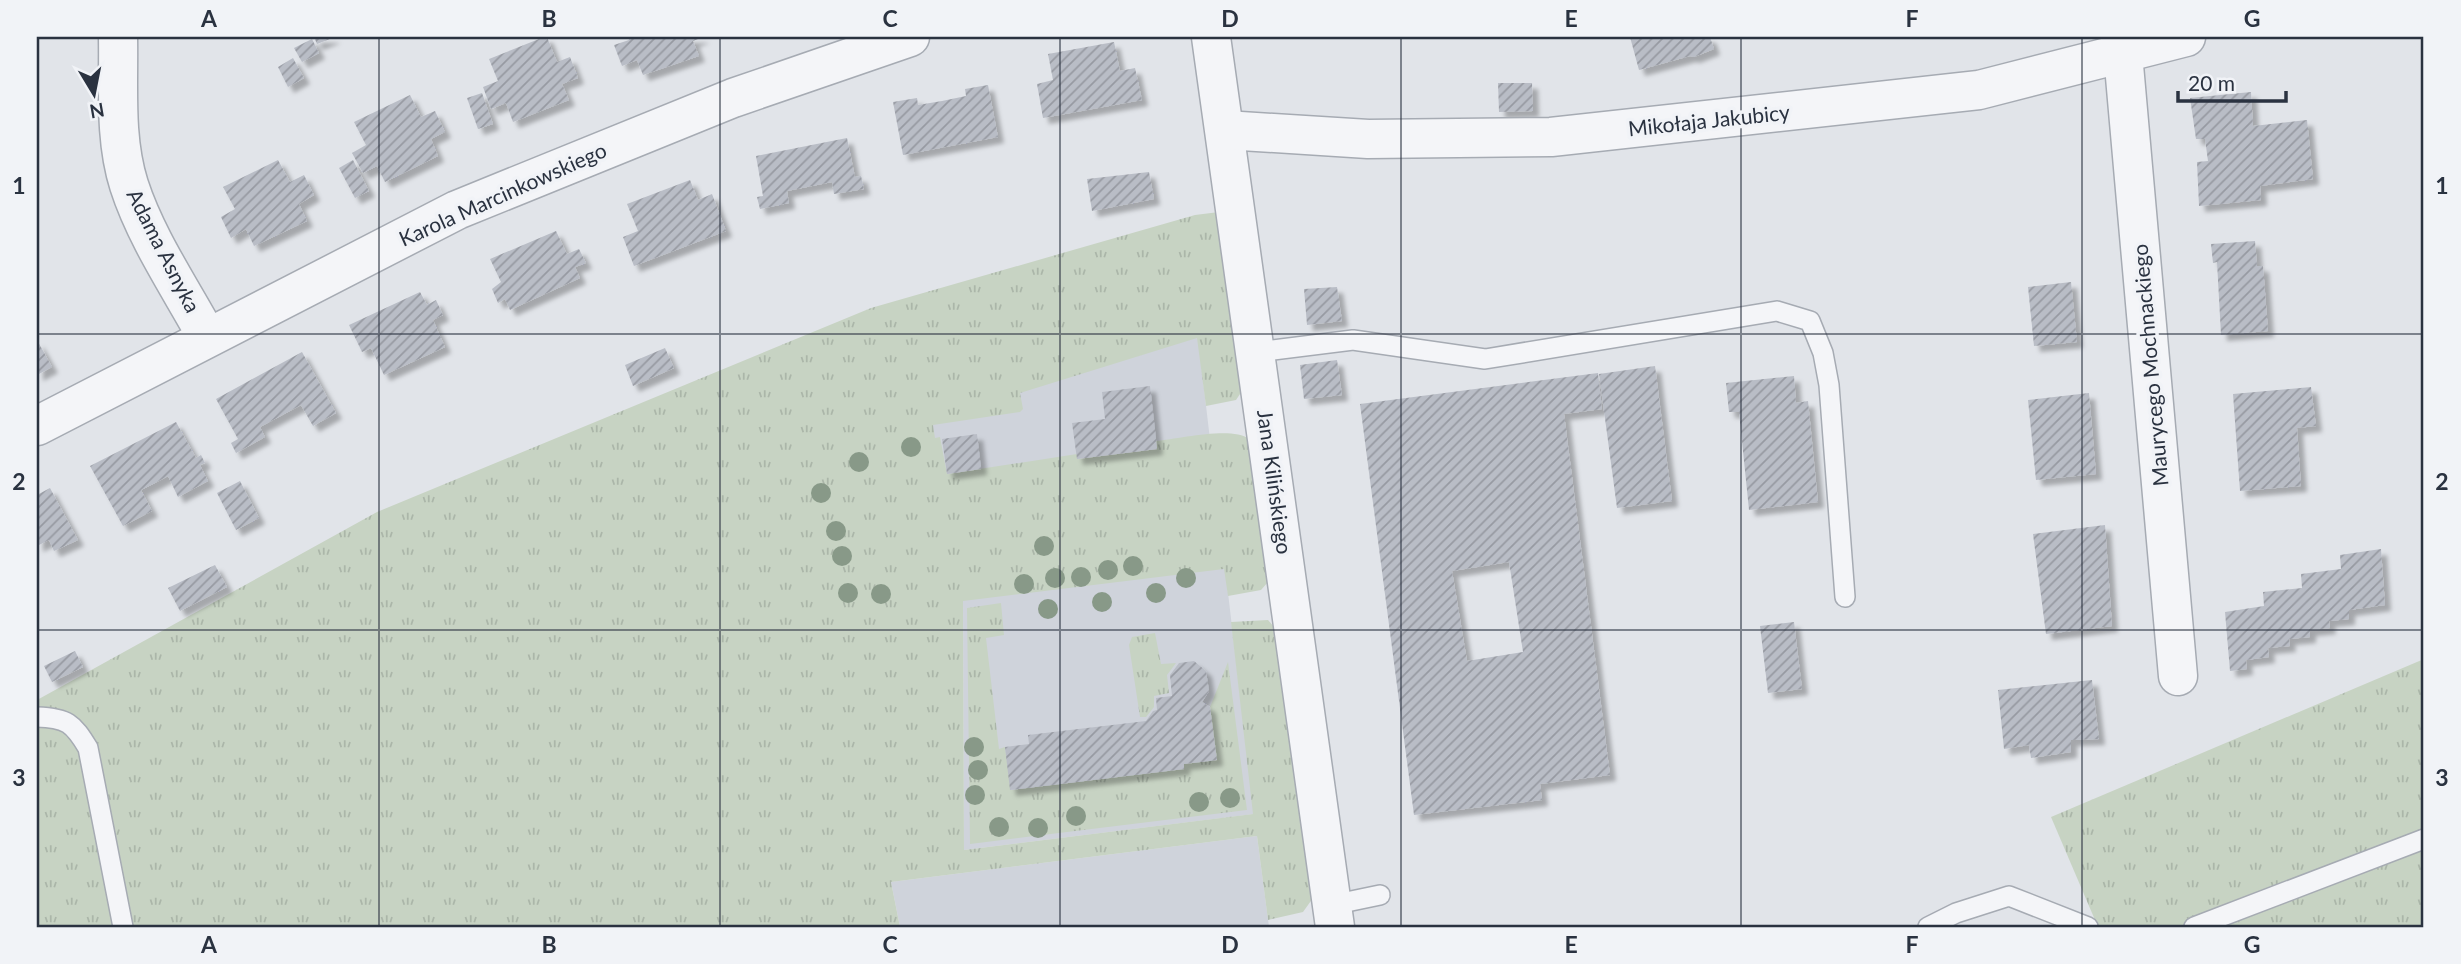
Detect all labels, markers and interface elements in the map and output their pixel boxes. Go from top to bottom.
text: A [200,4,218,32]
text: B [541,4,557,32]
text: C [882,4,898,32]
text: D [1221,4,1239,32]
text: E [1564,4,1578,32]
text: F [1905,4,1919,32]
text: G [2244,4,2260,32]
north arrow [60,60,130,130]
scale bar [2178,60,2286,104]
text: 20 m [2188,70,2235,95]
text: N [88,99,106,124]
street label: Mikołaja Jakubicy [1627,99,1791,140]
street label: Karola Marcinkowskiego [395,137,610,251]
text: 1 [12,171,26,199]
text: 1 [2435,171,2449,199]
street label: Adama Asnyka [122,184,206,316]
street label: Maurycego Mochnackiego [2126,243,2173,487]
street label: Jana Kilińskiego [1253,408,1298,556]
text: 2 [12,467,26,495]
text: 2 [2435,467,2449,495]
text: 3 [12,763,26,791]
text: 3 [2435,763,2449,791]
text: A [200,930,218,958]
text: B [541,930,557,958]
text: C [882,930,898,958]
text: D [1221,930,1239,958]
text: E [1564,930,1578,958]
text: F [1905,930,1919,958]
text: G [2244,930,2260,958]

